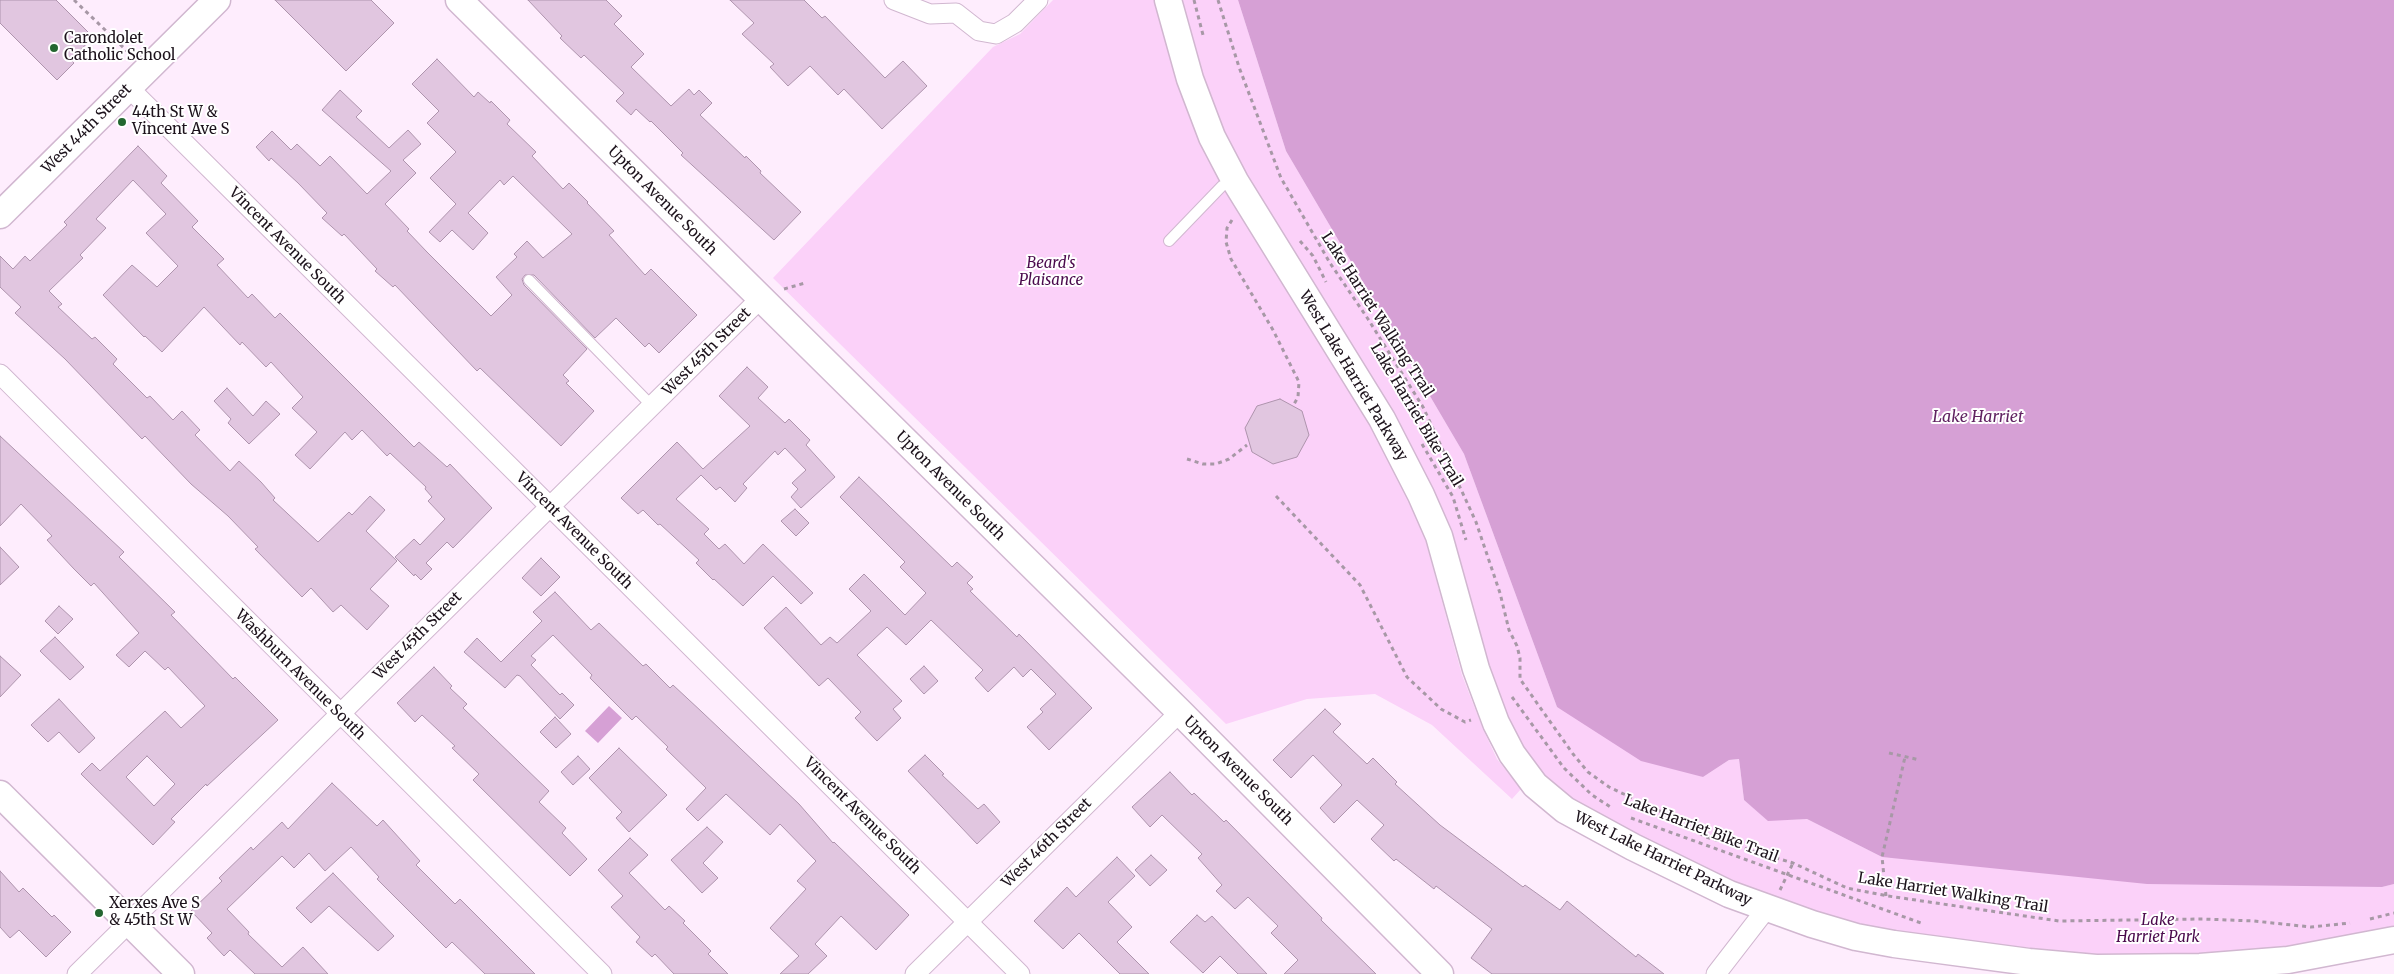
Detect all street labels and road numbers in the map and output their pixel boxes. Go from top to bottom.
street label: West 44th Street [38,80,136,178]
street label: Upton Avenue South [604,143,720,259]
street label: Vincent Avenue South [225,184,349,308]
street label: Lake Harriet Walking Trail [1317,229,1437,401]
street label: West Lake Harriet Parkway [1295,288,1411,464]
street label: West 45th Street [659,304,755,400]
street label: Lake Harriet Bike Trail [1366,340,1466,490]
street label: Upton Avenue South [892,428,1008,544]
street label: Vincent Avenue South [512,469,636,593]
street label: West 45th Street [370,588,466,684]
street label: Washburn Avenue South [231,606,369,744]
street label: Upton Avenue South [1180,713,1296,829]
street label: Vincent Avenue South [800,754,924,878]
street label: Lake Harriet Bike Trail [1621,791,1781,867]
street label: West 46th Street [998,794,1096,892]
street label: West Lake Harriet Parkway [1571,808,1755,910]
street label: Lake Harriet Walking Trail [1857,869,2049,917]

